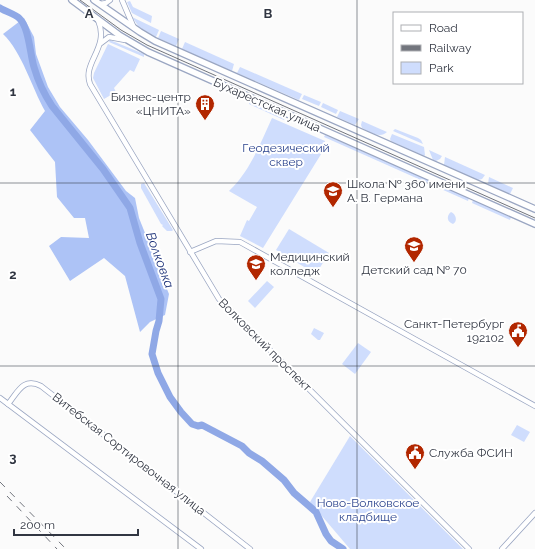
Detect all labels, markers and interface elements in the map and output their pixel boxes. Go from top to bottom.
text: A [85,6,94,21]
text: B [264,6,273,21]
legend [393,12,523,84]
text: Road [429,21,458,35]
text: Railway [429,41,472,55]
text: Park [429,61,454,75]
street label: Бухарестская улица [211,75,323,135]
text: 1 [10,84,17,99]
place label: Бизнес-центр «ЦНИТА» [111,90,191,118]
building icon: Бизнес-центр «ЦНИТА» [194,93,216,121]
park label: Геодезический сквер [242,141,330,169]
place label: Школа № 360 имени А. В. Германа [347,177,465,205]
school or university icon: Школа № 360 имени А. В. Германа [322,180,344,208]
water label: Волковка [143,230,177,290]
school or university icon: Детский сад № 70 [403,235,425,263]
place label: Медицинский колледж [270,250,350,278]
school or university icon: Медицинский колледж [245,253,267,281]
place label: Детский сад № 70 [361,263,467,277]
text: 2 [9,267,17,282]
street label: Волковский проспект [216,296,314,394]
place label: Санкт-Петербург 192102 [404,317,504,345]
public building icon: Санкт-Петербург 192102 [507,320,529,348]
street label: Витебская Сортировочная улица [50,390,208,518]
public building icon: Служба ФСИН [404,442,426,470]
place label: Служба ФСИН [429,446,513,460]
text: 3 [9,450,17,465]
park label: Ново-Волковское кладбище [317,496,419,524]
scale bar [14,511,138,537]
text: 200 m [20,518,55,532]

